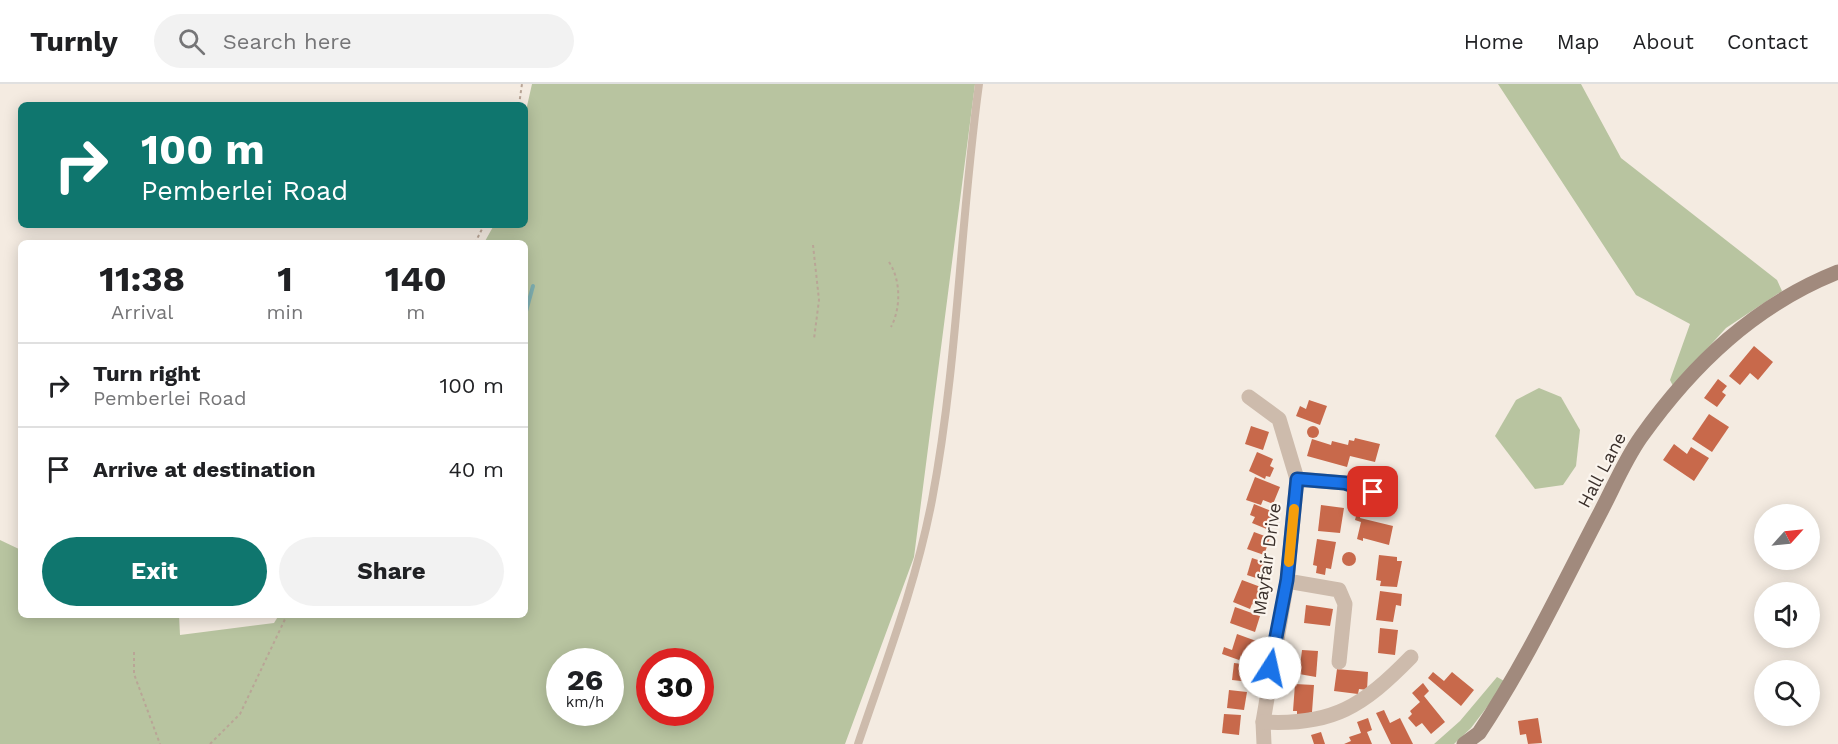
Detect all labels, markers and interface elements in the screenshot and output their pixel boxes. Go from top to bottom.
search box [154,14,574,68]
text: Turnly [30,25,118,58]
icon: search [175,25,208,58]
text: Search here [223,29,352,54]
text: Home [1464,29,1524,54]
text: Map [1557,29,1600,54]
text: About [1633,29,1694,54]
text: Contact [1727,29,1808,54]
text: 100 m [141,125,265,174]
icon: right [42,126,120,204]
text: Pemberlei Road [141,175,348,207]
text: 11:38 [99,258,185,300]
text: 1 [277,258,293,300]
text: 140 [385,258,447,300]
text: Arrival [111,300,173,324]
text: min [267,300,303,324]
text: m [406,300,425,324]
text: Turn right [93,361,200,386]
icon: right [42,369,75,402]
text: 100 m [440,373,504,398]
text: Pemberlei Road [93,386,246,410]
street label: Hall Lane [1573,429,1630,511]
icon: arrive [42,453,75,486]
text: Arrive at destination [93,457,316,482]
text: 40 m [448,457,504,482]
pin [1347,466,1398,517]
icon: arrive [1356,475,1389,508]
street label: Mayfair Drive [1248,501,1285,617]
north arrow [1754,504,1820,570]
map controls [1754,504,1820,726]
button: Exit [42,537,267,606]
button: Share [279,537,504,606]
button: sound [1754,582,1820,648]
position arrow [1238,636,1302,700]
speed limit sign: 30 [636,648,714,726]
button: search [1754,660,1820,726]
text: 26 [567,662,603,697]
text: km/h [566,693,604,711]

